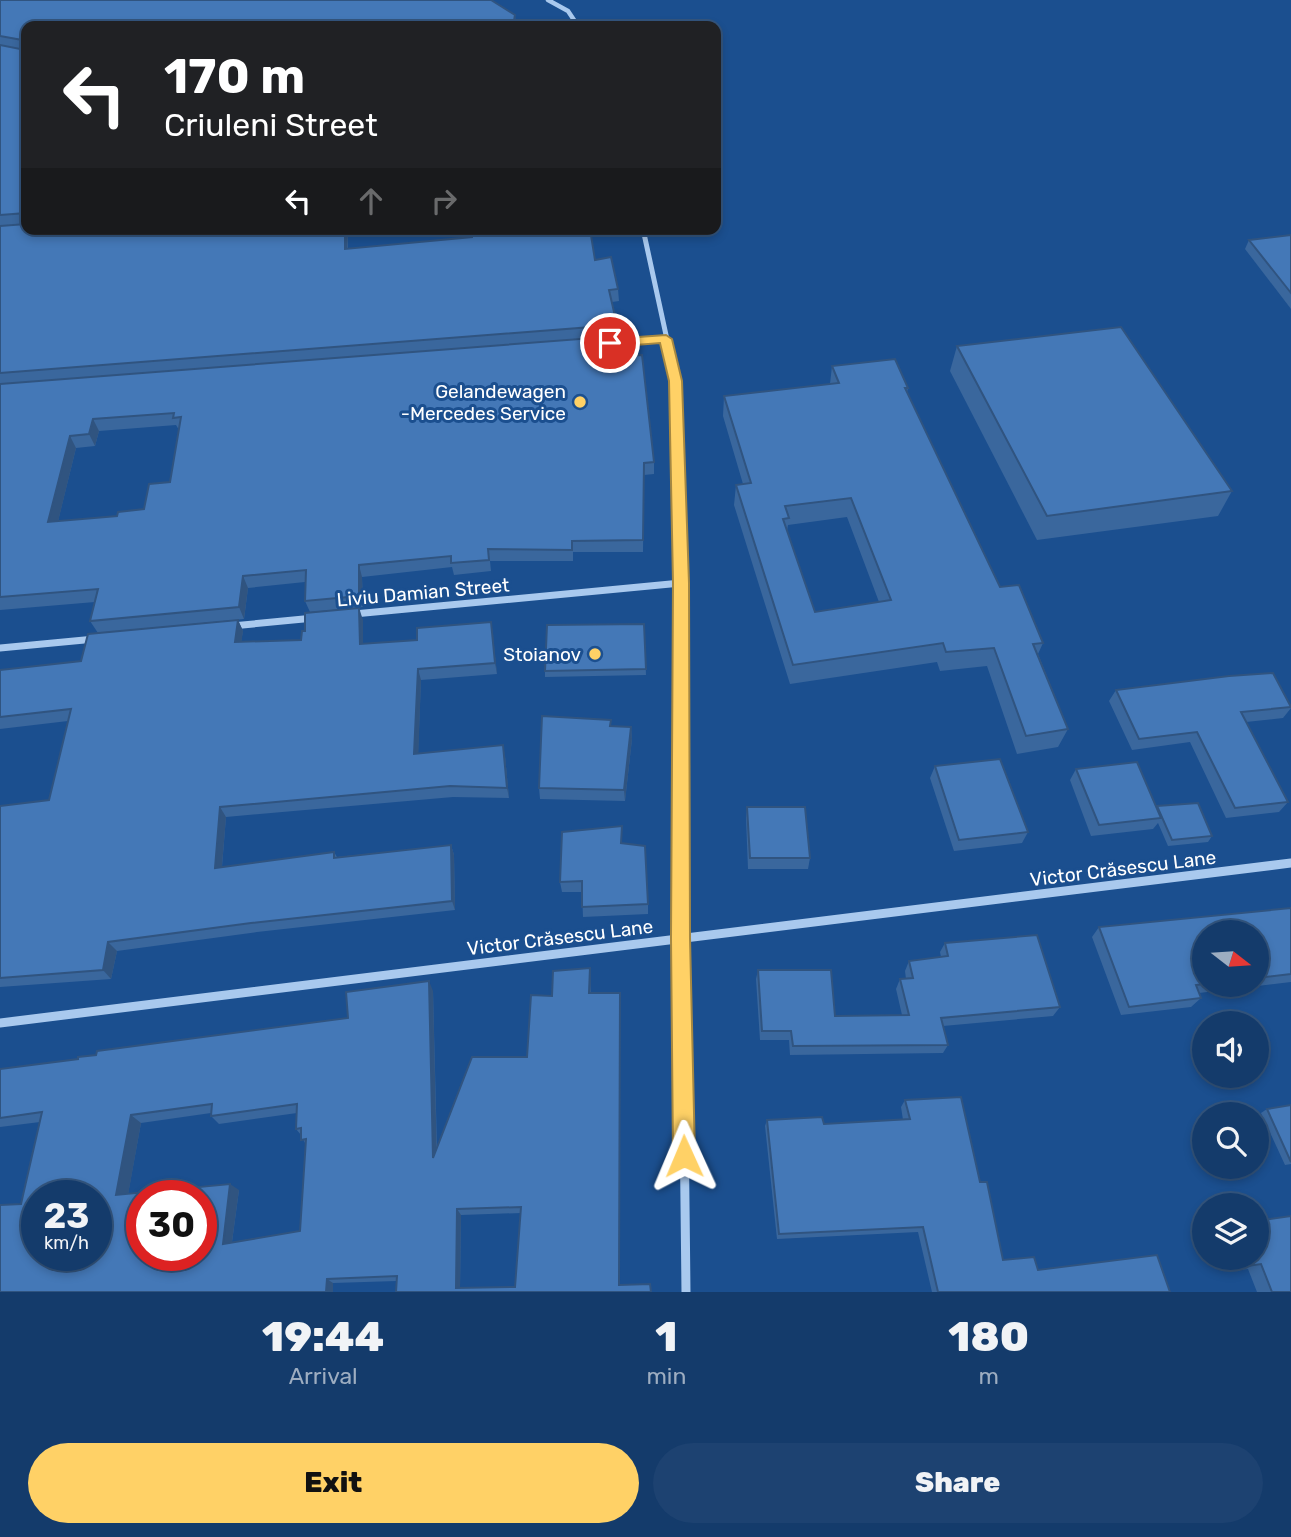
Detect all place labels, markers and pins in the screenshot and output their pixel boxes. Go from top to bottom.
pin [580,313,640,373]
place label: Gelandewagen -Mercedes Service [401,380,566,425]
marker: Gelandewagen -Mercedes Service [572,394,588,410]
place label: Stoianov [503,643,581,666]
marker: Stoianov [587,646,603,662]

